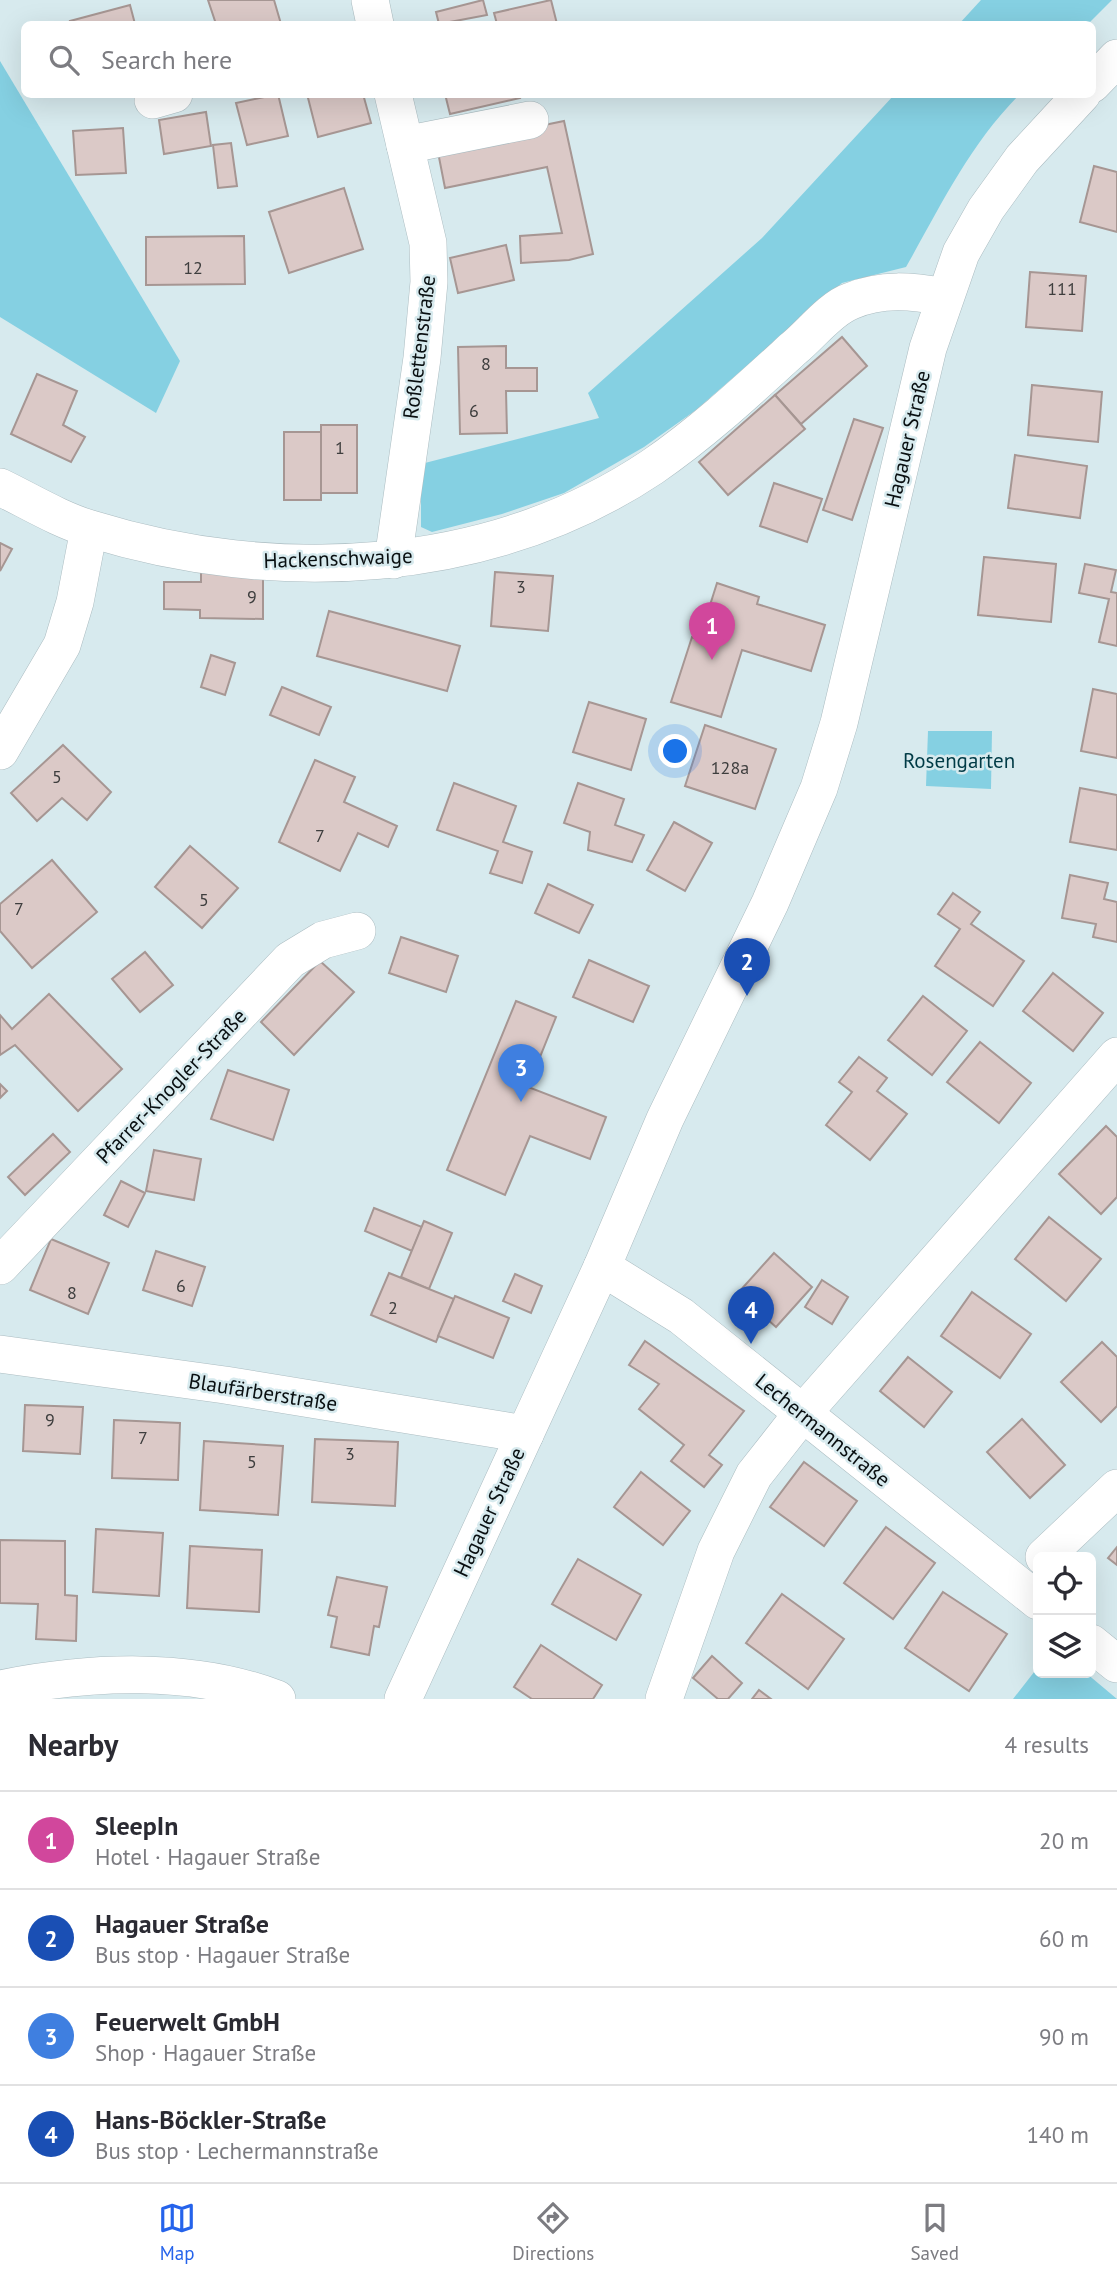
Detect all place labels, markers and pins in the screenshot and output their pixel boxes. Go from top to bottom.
pin: 1 [689,602,735,660]
pin: 2 [724,938,770,996]
pin: 3 [498,1044,544,1102]
pin: 4 [728,1286,774,1344]

